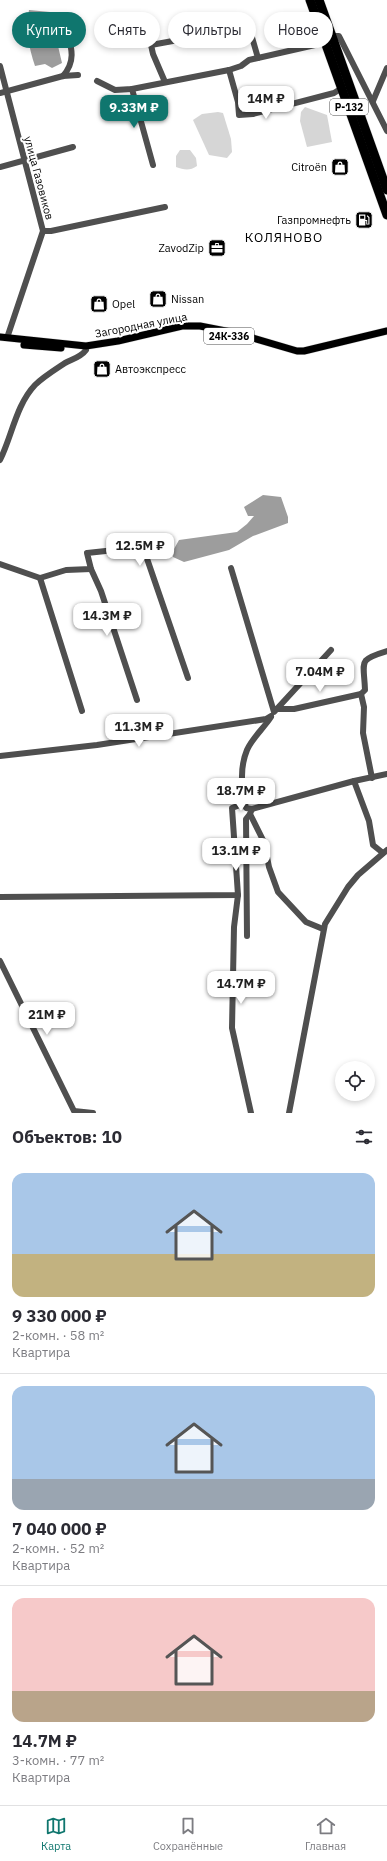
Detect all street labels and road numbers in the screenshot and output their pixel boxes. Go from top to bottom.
road number: Р-132 [330,99,368,115]
street label: улица Газовиков [21,135,57,221]
street label: Загородная улица [94,309,188,341]
road number: 24К-336 [204,328,254,344]

